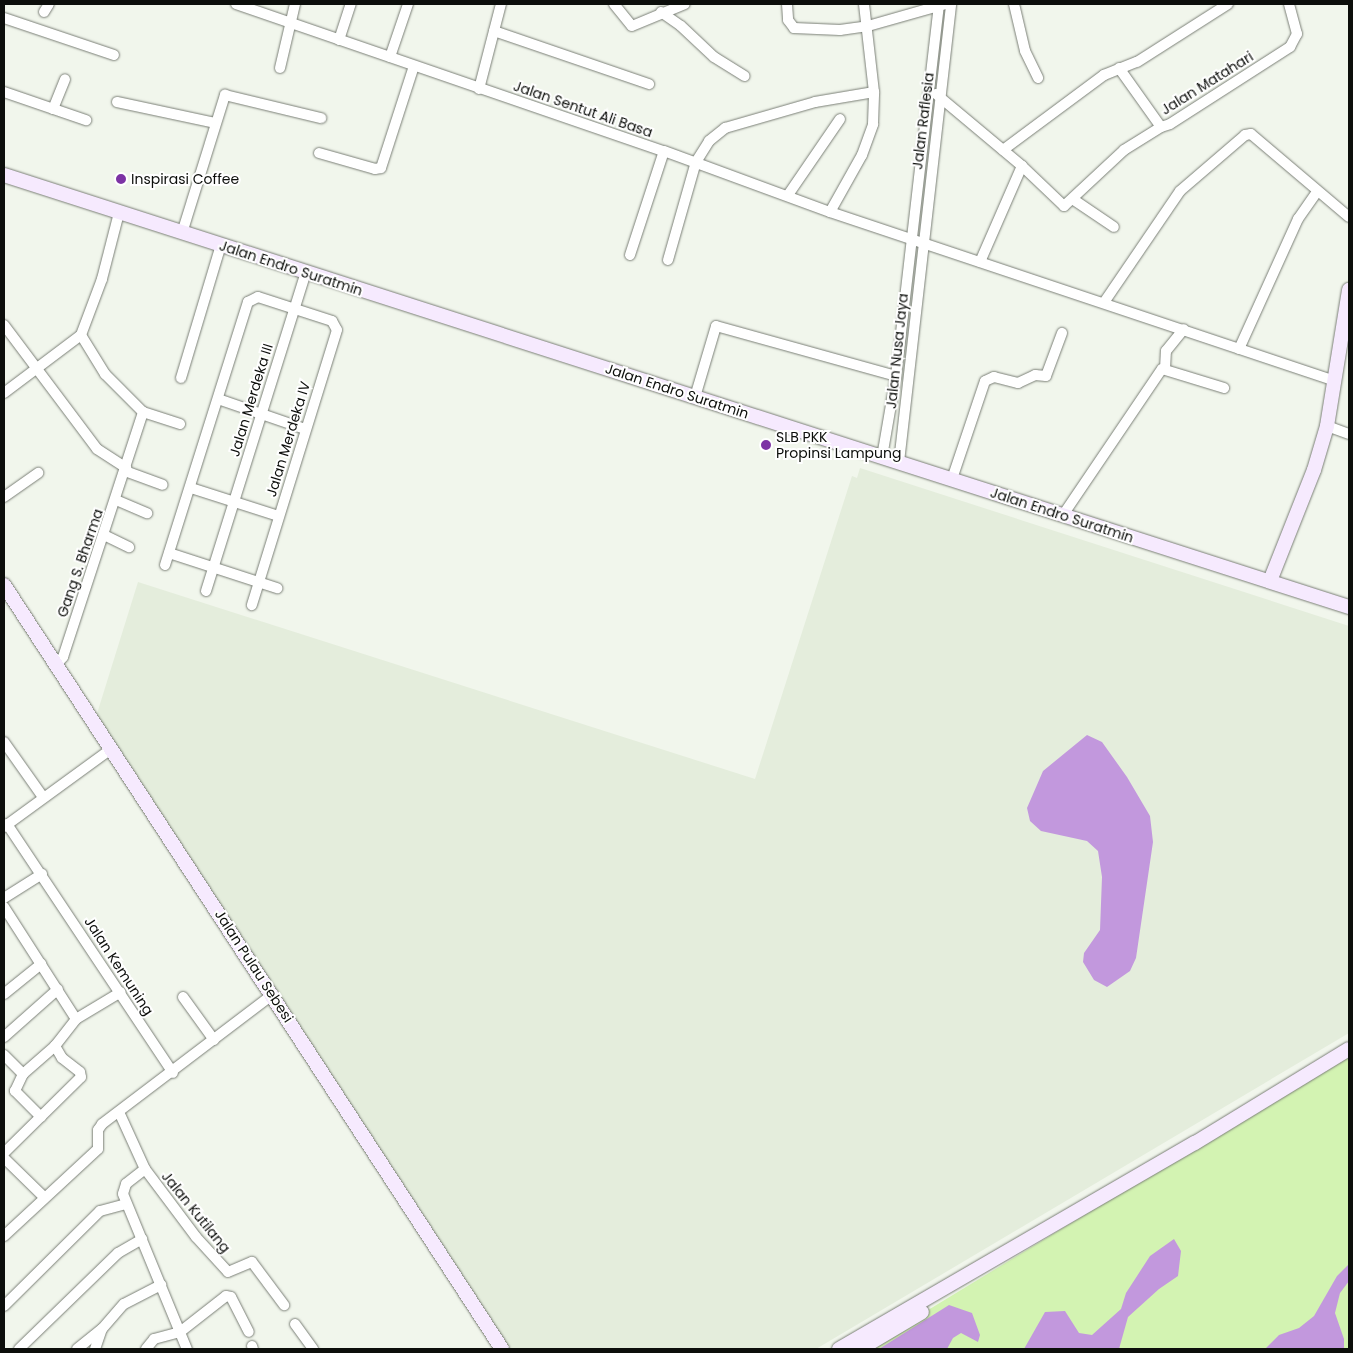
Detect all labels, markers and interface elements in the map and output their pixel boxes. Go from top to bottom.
street label: Jalan Matahari [1158,48,1256,118]
street label: Jalan Raflesia [909,72,937,170]
street label: Jalan Sentut Ali Basa [511,77,655,141]
place label: Inspirasi Coffee [131,171,239,187]
marker: Inspirasi Coffee [115,173,127,185]
street label: Jalan Endro Suratmin [217,237,365,299]
street label: Jalan Nusa Jaya [883,292,911,410]
street label: Jalan Merdeka III [226,341,276,459]
street label: Jalan Endro Suratmin [603,360,751,422]
street label: Jalan Merdeka IV [262,379,314,499]
place label: SLB PKK Propinsi Lampung [776,429,901,462]
marker: SLB PKK Propinsi Lampung [760,439,772,451]
street label: Jalan Endro Suratmin [988,484,1136,546]
street label: Gang S. Bharma [54,507,106,619]
street label: Jalan Pulau Sebesi [211,907,297,1025]
street label: Jalan Kemuning [81,914,157,1018]
street label: Jalan Kutilang [158,1168,234,1256]

